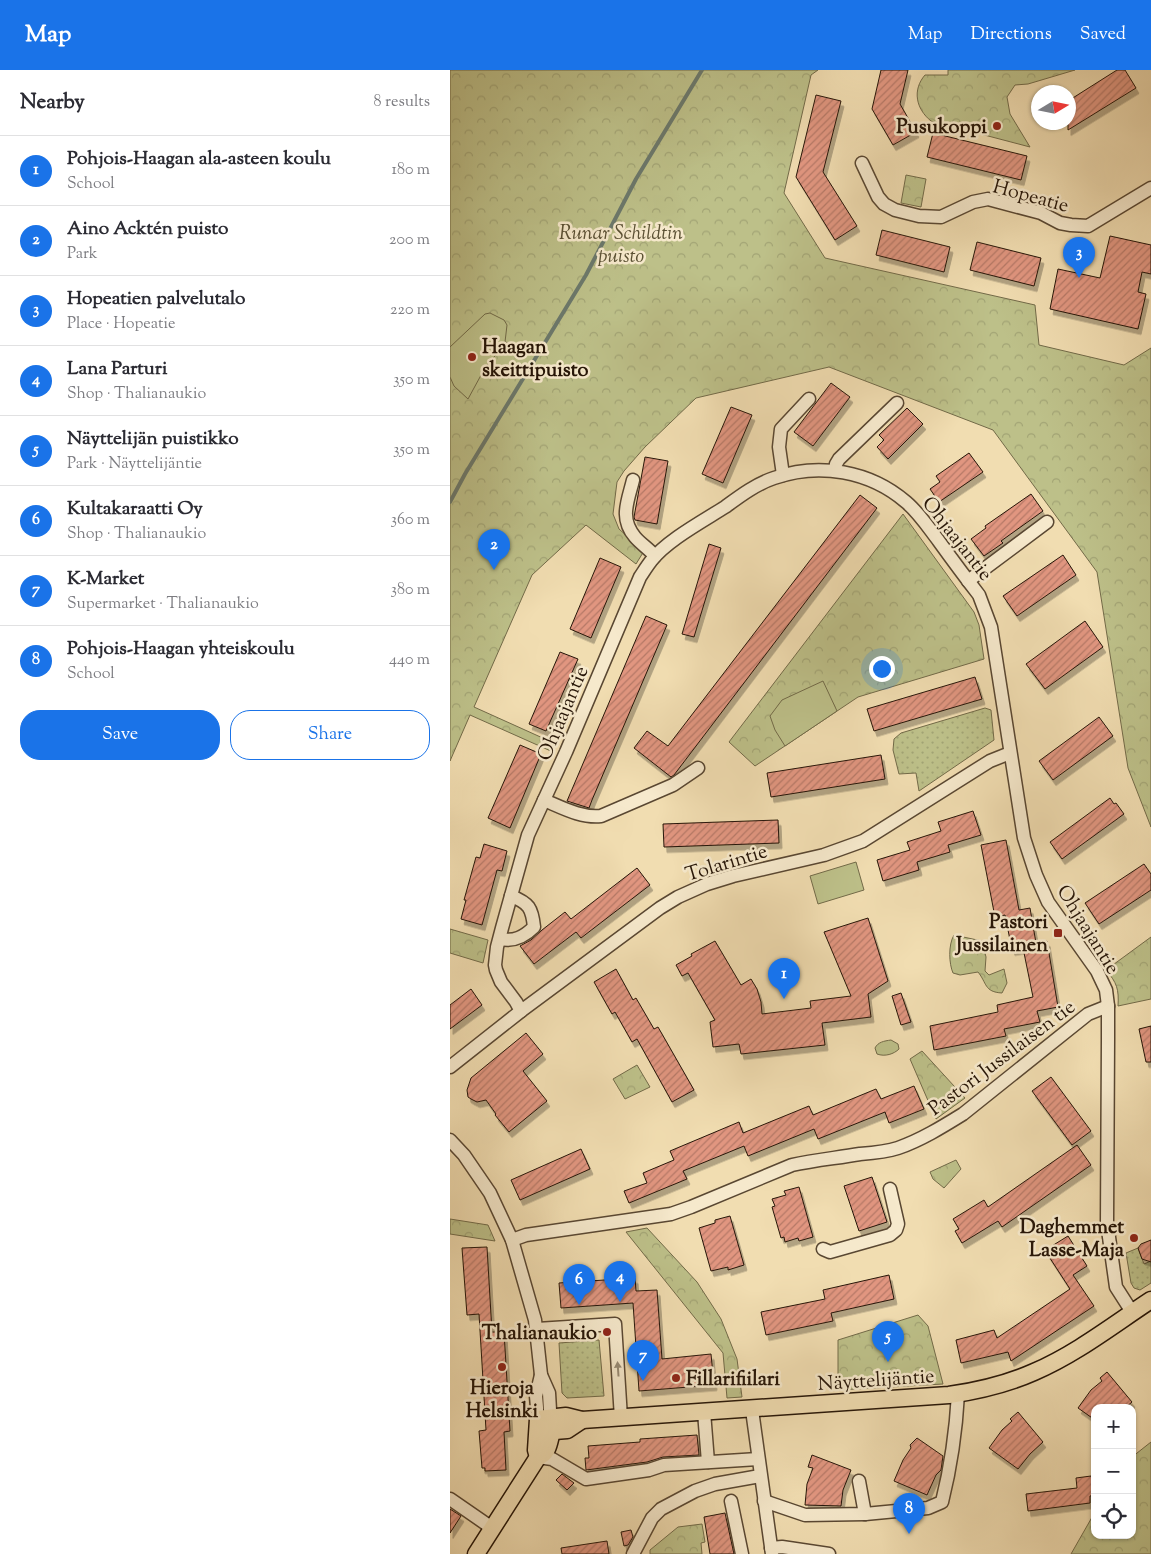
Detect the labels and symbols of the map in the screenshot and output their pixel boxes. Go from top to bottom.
north arrow [1031,85,1076,130]
place label: Pusukoppi [896,114,987,143]
marker: Pusukoppi [991,120,1003,132]
street label: Hopeatie [989,173,1072,221]
park label: Runar Schildtin puisto [559,220,683,272]
pin: 3 [1063,237,1095,278]
place label: Haagan skeittipuisto [482,334,589,386]
marker: Haagan skeittipuisto [466,351,478,363]
street label: Ohjaajantie [914,491,998,588]
pin: 2 [478,529,510,570]
your location [869,656,895,682]
street label: Ohjaajantie [531,662,597,766]
street label: Tolarintie [682,838,771,891]
street label: Ohjaajantie [1048,880,1126,981]
place label: Pastori Jussilainen [954,909,1048,961]
marker: Pastori Jussilainen [1052,927,1064,939]
pin: 1 [768,958,800,999]
street label: Pastori Jussilaisen tie [923,994,1082,1124]
place label: Daghemmet Lasse-Maja [1020,1214,1125,1266]
marker: Daghemmet Lasse-Maja [1128,1232,1140,1244]
pin: 4 [604,1261,636,1302]
pin: 6 [563,1264,595,1305]
place label: Thalianaukio [482,1320,597,1349]
pin: 5 [872,1321,904,1362]
marker: Thalianaukio [601,1326,613,1338]
pin: 7 [627,1340,659,1381]
marker: Hieroja Helsinki [496,1361,508,1373]
one-way arrow [613,1361,621,1377]
street label: Näyttelijäntie [817,1363,936,1400]
place label: Fillarifiilari [686,1366,780,1395]
marker: Fillarifiilari [670,1372,682,1384]
place label: Hieroja Helsinki [466,1375,539,1427]
pin: 8 [893,1493,925,1534]

